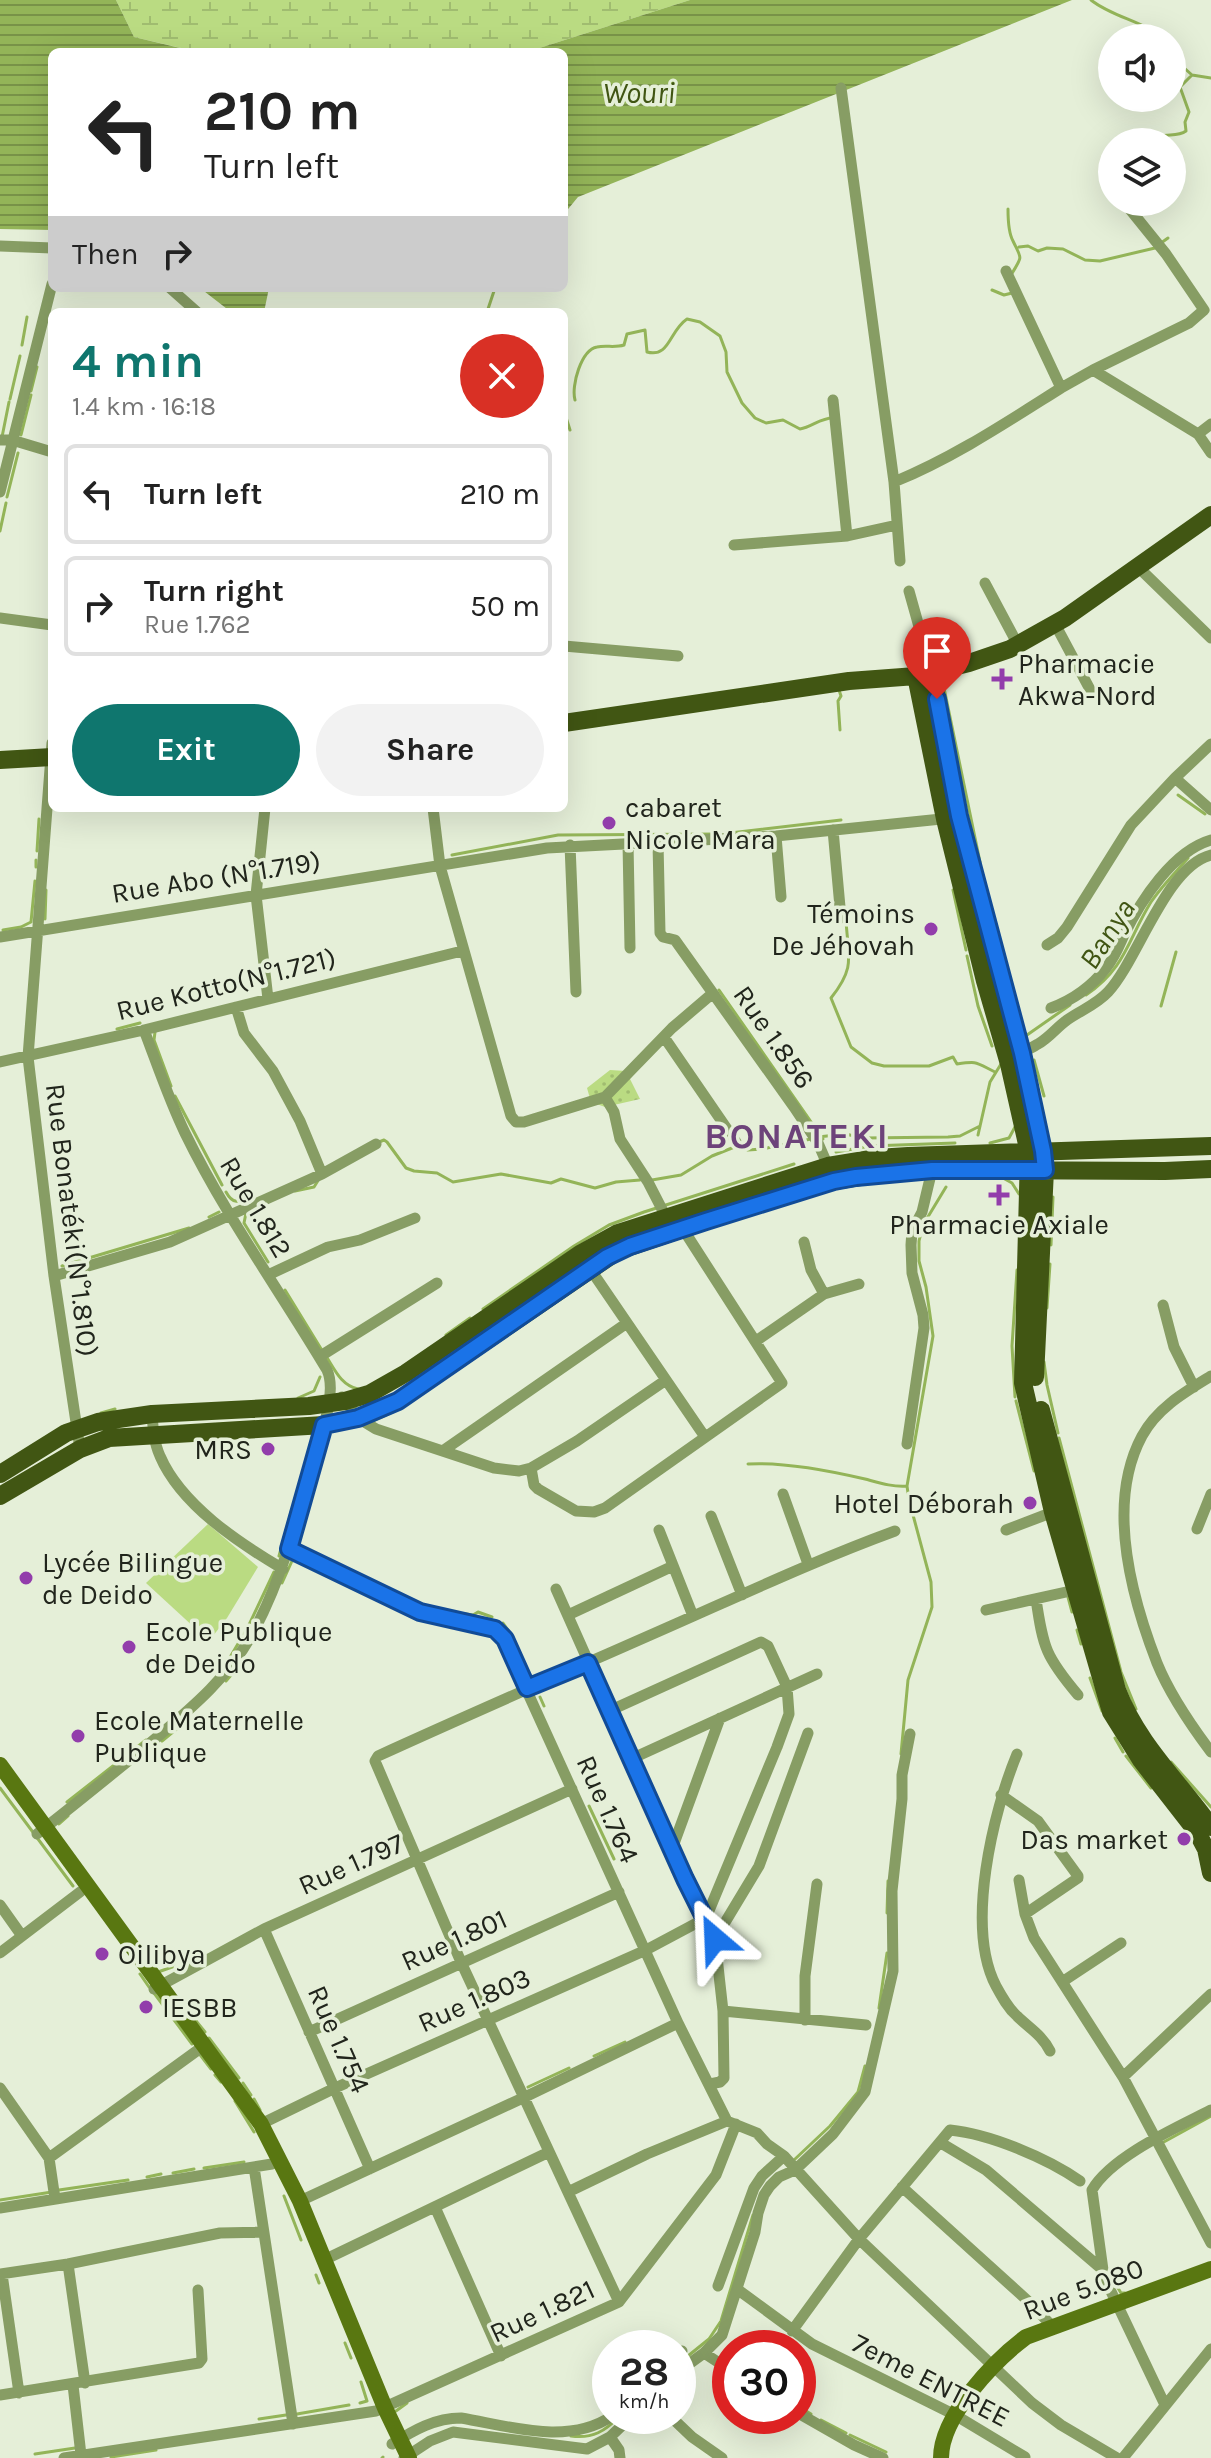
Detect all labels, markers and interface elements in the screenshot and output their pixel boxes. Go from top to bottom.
map controls [1098,24,1186,216]
button: sound [1098,24,1186,112]
water label: Wouri [603,75,675,111]
text: 210 m [204,78,361,143]
icon: left [72,80,176,184]
button: layers [1098,128,1186,216]
text: Turn left [204,145,339,187]
icon: right [155,232,199,276]
text: Then [72,236,139,272]
text: 4 min [72,333,204,389]
button: close [460,334,544,418]
text: 1.4 km · 16:18 [72,391,216,422]
icon: left [76,472,120,516]
text: Turn left [144,476,262,512]
text: 210 m [460,476,540,512]
text: Turn right [144,573,284,609]
icon: right [76,584,120,628]
text: 50 m [470,588,540,624]
text: Rue 1.762 [144,609,251,640]
pin [903,617,971,699]
icon: arrive [915,629,959,673]
place label: Pharmacie Akwa-Nord [1018,647,1156,712]
marker: Pharmacie Akwa-Nord [993,670,1011,688]
button: Exit [72,704,300,796]
button: Share [316,704,544,796]
place label: cabaret Nicole Mara [625,791,776,856]
marker: cabaret Nicole Mara [600,814,618,832]
street label: Rue Abo (N°1.719) [109,844,323,910]
water label: Banya [1071,892,1143,976]
place label: Témoins De Jéhovah [771,897,915,962]
marker: Témoins De Jéhovah [922,920,940,938]
street label: Rue Kotto(N°1.721) [113,941,339,1027]
street label: Rue 1.856 [727,979,821,1095]
street label: Rue Bonatéki(N°1.810) [39,1081,105,1359]
district label: BONATEKI [704,1115,890,1157]
street label: Rue 1.812 [213,1150,299,1264]
marker: Pharmacie Axiale [990,1186,1008,1204]
place label: Pharmacie Axiale [889,1208,1109,1241]
place label: MRS [194,1433,252,1466]
marker: MRS [259,1440,277,1458]
place label: Hotel Déborah [833,1487,1014,1520]
marker: Hotel Déborah [1021,1494,1039,1512]
place label: Lycée Bilingue de Deido [42,1546,223,1611]
marker: Lycée Bilingue de Deido [17,1569,35,1587]
place label: Ecole Publique de Deido [145,1615,332,1680]
marker: Ecole Publique de Deido [120,1638,138,1656]
place label: Ecole Maternelle Publique [94,1704,304,1769]
marker: Ecole Maternelle Publique [69,1727,87,1745]
street label: Rue 1.764 [570,1750,646,1868]
place label: Das market [1020,1823,1168,1856]
street label: Rue 1.797 [293,1826,409,1902]
marker: Das market [1175,1830,1193,1848]
position arrow [673,1897,757,1981]
street label: Rue 1.801 [396,1902,512,1978]
place label: Oilibya [118,1938,206,1971]
marker: Oilibya [93,1945,111,1963]
street label: Rue 1.803 [413,1961,535,2039]
street label: Rue 1.754 [301,1980,377,2098]
place label: IESBB [162,1991,237,2024]
marker: IESBB [137,1998,155,2016]
street label: Rue 5.080 [1018,2251,1148,2327]
street label: Rue 1.821 [484,2272,600,2350]
street label: 7eme ENTREE [847,2326,1015,2434]
speed limit sign: 30 [712,2330,816,2434]
text: 28 [619,2348,669,2395]
text: km/h [619,2390,669,2413]

